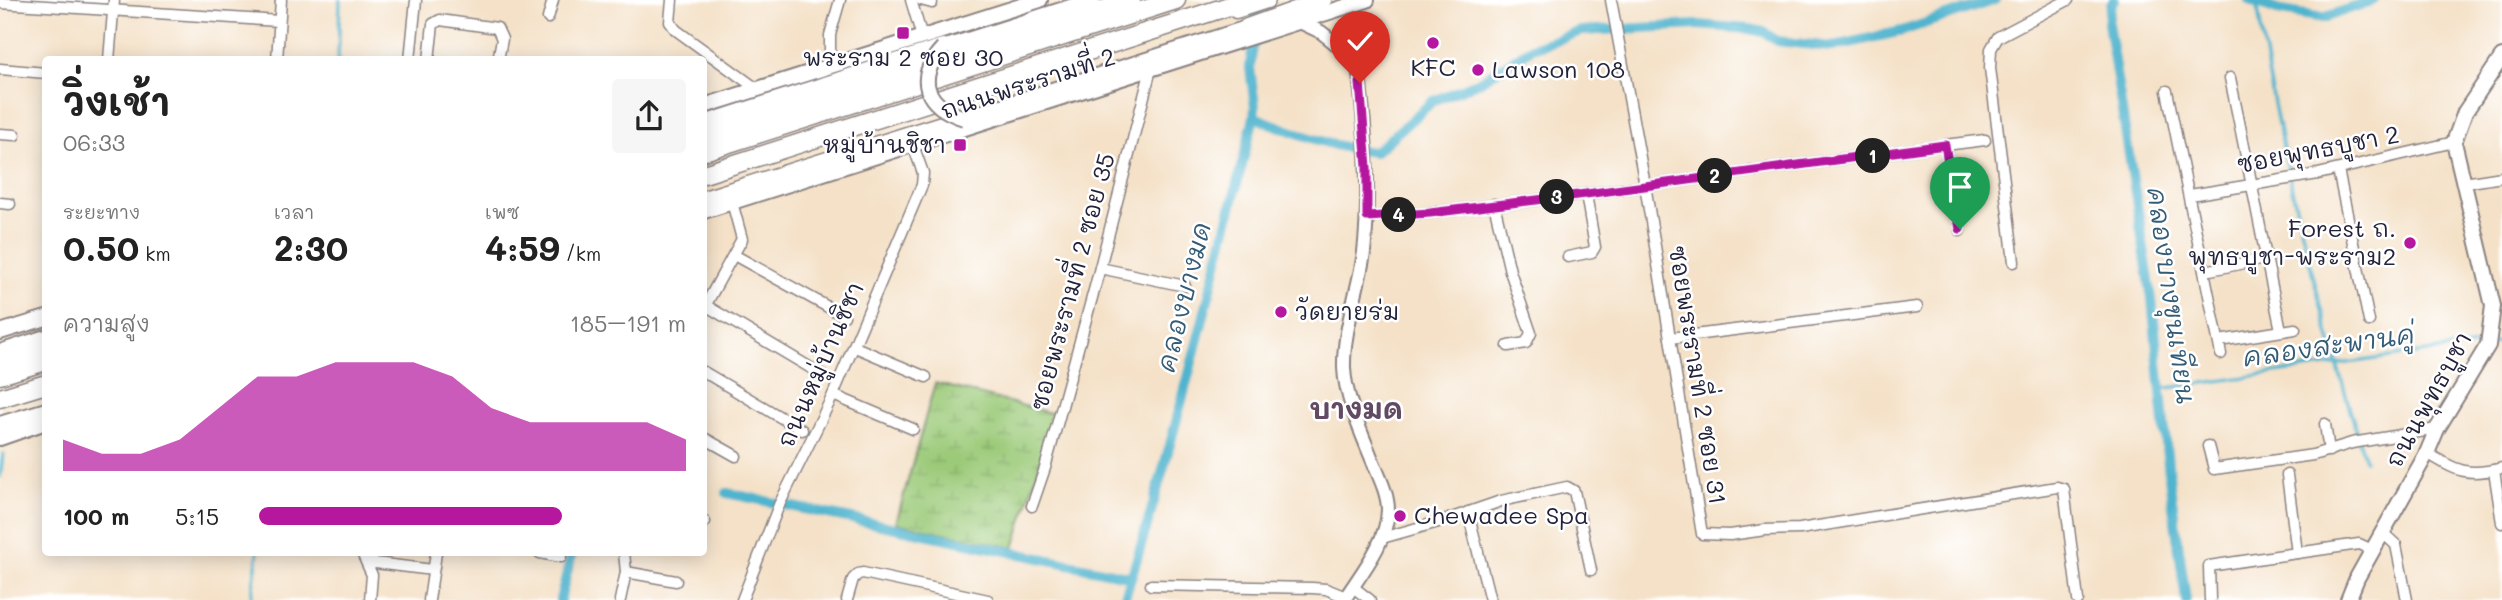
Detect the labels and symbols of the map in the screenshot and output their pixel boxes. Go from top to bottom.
pin [1330,11,1390,83]
marker: พระราม 2 ซอย 30 [895,25,911,41]
street label: ถนนพระรามที่ 2 [935,35,1119,125]
marker: KFC [1425,35,1441,51]
place label: พระราม 2 ซอย 30 [803,41,1003,72]
place label: KFC [1410,51,1456,82]
place label: Lawson 108 [1492,53,1625,84]
marker: Lawson 108 [1470,62,1486,78]
street label: ซอยพุทธบูชา 2 [2234,118,2402,183]
place label: หมู่บ้านชิชา [822,128,946,163]
marker: หมู่บ้านชิชา [952,137,968,153]
pin: 1 [1856,138,1890,174]
street label: ซอยพระรามที่ 2 ซอย 35 [1017,148,1121,414]
pin [1930,157,1990,229]
pin: 2 [1698,158,1732,194]
pin: 3 [1540,180,1574,214]
water label: คลองบางขุนเทียน [2136,185,2205,407]
pin: 4 [1382,198,1416,232]
place label: Forest ถ. พุทธบูชา-พระราม2 [2188,212,2396,275]
water label: คลองบางมด [1148,218,1218,375]
marker: Forest ถ. พุทธบูชา-พระราม2 [2402,235,2418,251]
street label: ซอยพระรามที่ 2 ซอย 31 [1663,242,1740,507]
street label: ถนนหมู่บ้านชิชา [769,277,874,454]
place label: วัดยายร่ม [1295,295,1399,326]
marker: วัดยายร่ม [1273,304,1289,320]
water label: คลองสะพานคู่ [2240,316,2419,378]
street label: ถนนพุทธบูชา [2378,326,2481,475]
district label: บางมด [1309,390,1403,426]
place label: Chewadee Spa [1414,499,1589,530]
marker: Chewadee Spa [1392,508,1408,524]

